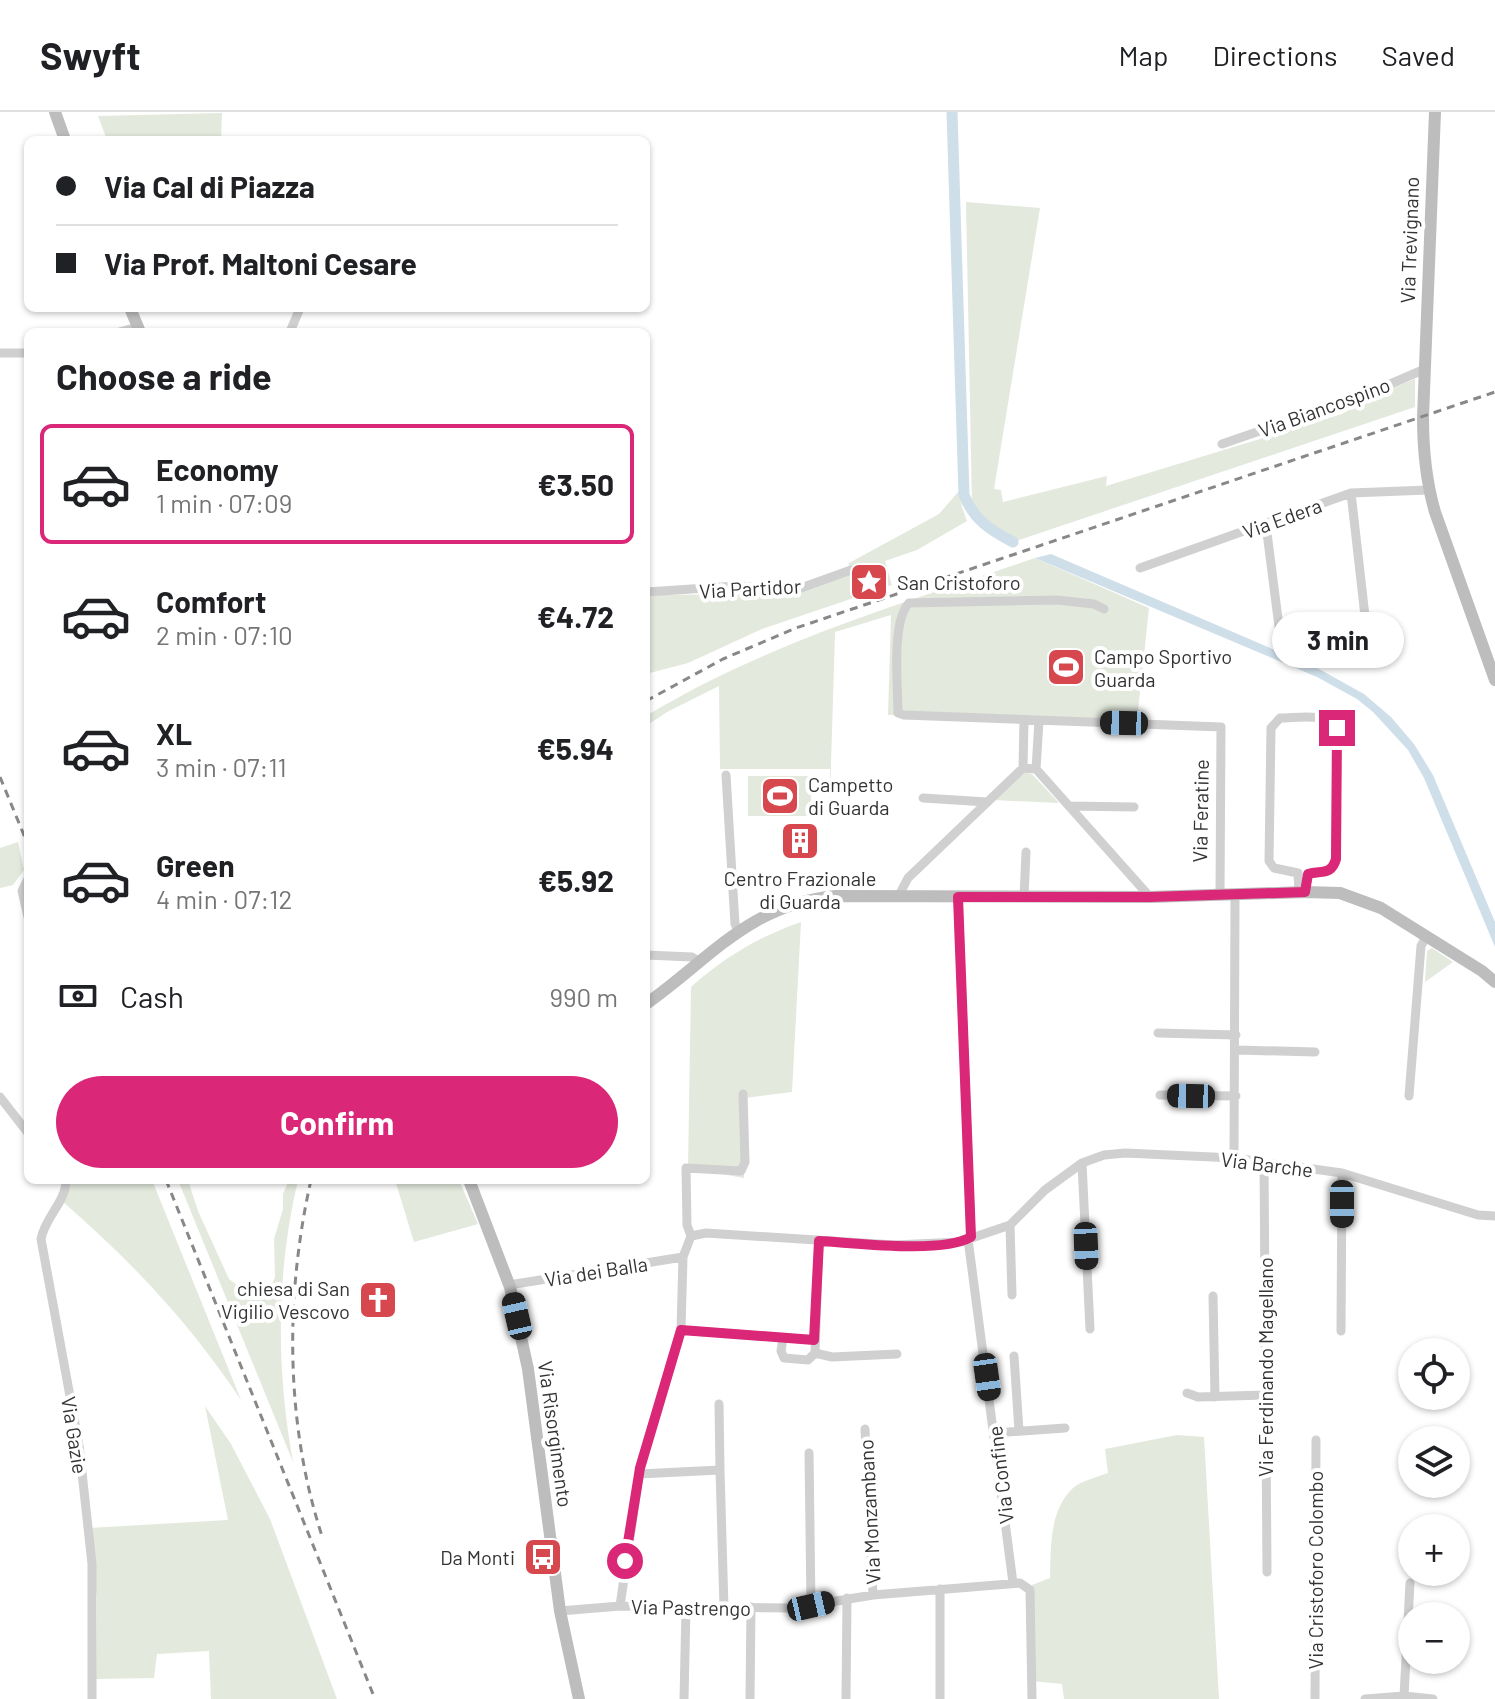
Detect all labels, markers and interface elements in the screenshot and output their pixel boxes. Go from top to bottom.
text: Swyft [40,32,141,78]
text: Map [1119,38,1168,72]
text: Directions [1212,38,1338,72]
text: Saved [1382,38,1455,72]
text: Via Cal di Piazza [104,168,315,204]
street label: Via Trevignano [1395,176,1423,304]
text: Via Prof. Maltoni Cesare [104,245,417,281]
text: Choose a ride [56,354,272,397]
street label: Via Biancospino [1255,372,1393,442]
icon: car [60,448,132,520]
text: Economy [156,451,279,487]
text: €3.50 [537,466,614,502]
text: 1 min · 07:09 [156,487,292,518]
street label: Via Edera [1239,493,1325,543]
place icon: San Cristoforo [848,561,890,603]
place label: San Cristoforo [897,570,1021,594]
street label: Via Partidor [698,573,802,603]
icon: car [60,580,132,652]
text: Comfort [156,583,266,619]
text: €4.72 [537,598,614,634]
callout: 3 min [1271,612,1403,668]
text: 2 min · 07:10 [156,619,293,650]
text: 3 min [1307,624,1369,655]
place label: Campo Sportivo Guarda [1094,644,1232,691]
sports icon: Campo Sportivo Guarda [1045,646,1087,688]
route end [1319,710,1355,746]
car [1100,711,1148,735]
icon: car [60,712,132,784]
text: XL [156,715,192,751]
text: €5.94 [537,730,614,766]
text: 3 min · 07:11 [156,751,287,782]
street label: Via Feratine [1187,759,1213,863]
place label: Campetto di Guarda [808,772,893,819]
sports icon: Campetto di Guarda [759,775,801,817]
building icon: Centro Frazionale di Guarda [779,820,821,862]
icon: car [60,844,132,916]
text: Green [156,847,235,883]
text: €5.92 [538,862,614,898]
place label: Centro Frazionale di Guarda [724,866,876,913]
text: 4 min · 07:12 [156,883,292,914]
icon: cash [56,974,100,1018]
text: Cash [120,978,184,1014]
text: 990 m [550,981,618,1012]
button: Confirm [56,1076,618,1168]
car [1167,1084,1215,1108]
street label: Via Barche [1220,1146,1314,1182]
car [1330,1180,1354,1228]
car [1073,1222,1099,1270]
street label: Via dei Balla [543,1251,649,1291]
street label: Via Ferdinando Magellano [1253,1257,1277,1477]
place label: chiesa di San Vigilio Vescovo [221,1276,350,1323]
church icon: chiesa di San Vigilio Vescovo [357,1279,399,1321]
car [500,1290,534,1342]
map controls [1398,1338,1470,1674]
button: locate [1398,1338,1470,1410]
car [972,1352,1002,1402]
street label: Via Risorgimento [534,1359,578,1509]
street label: Via Gazie [57,1395,93,1475]
street label: Via Confine [982,1425,1018,1525]
button: layers [1398,1426,1470,1498]
street label: Via Monzambano [853,1439,885,1585]
street label: Via Cristoforo Colombo [1303,1471,1327,1669]
button: + [1398,1514,1470,1586]
bus stop icon: Da Monti [522,1536,564,1578]
route start [607,1543,643,1579]
place label: Da Monti [440,1545,515,1569]
car [785,1589,837,1623]
street label: Via Pastrengo [631,1594,751,1620]
button: − [1398,1602,1470,1674]

